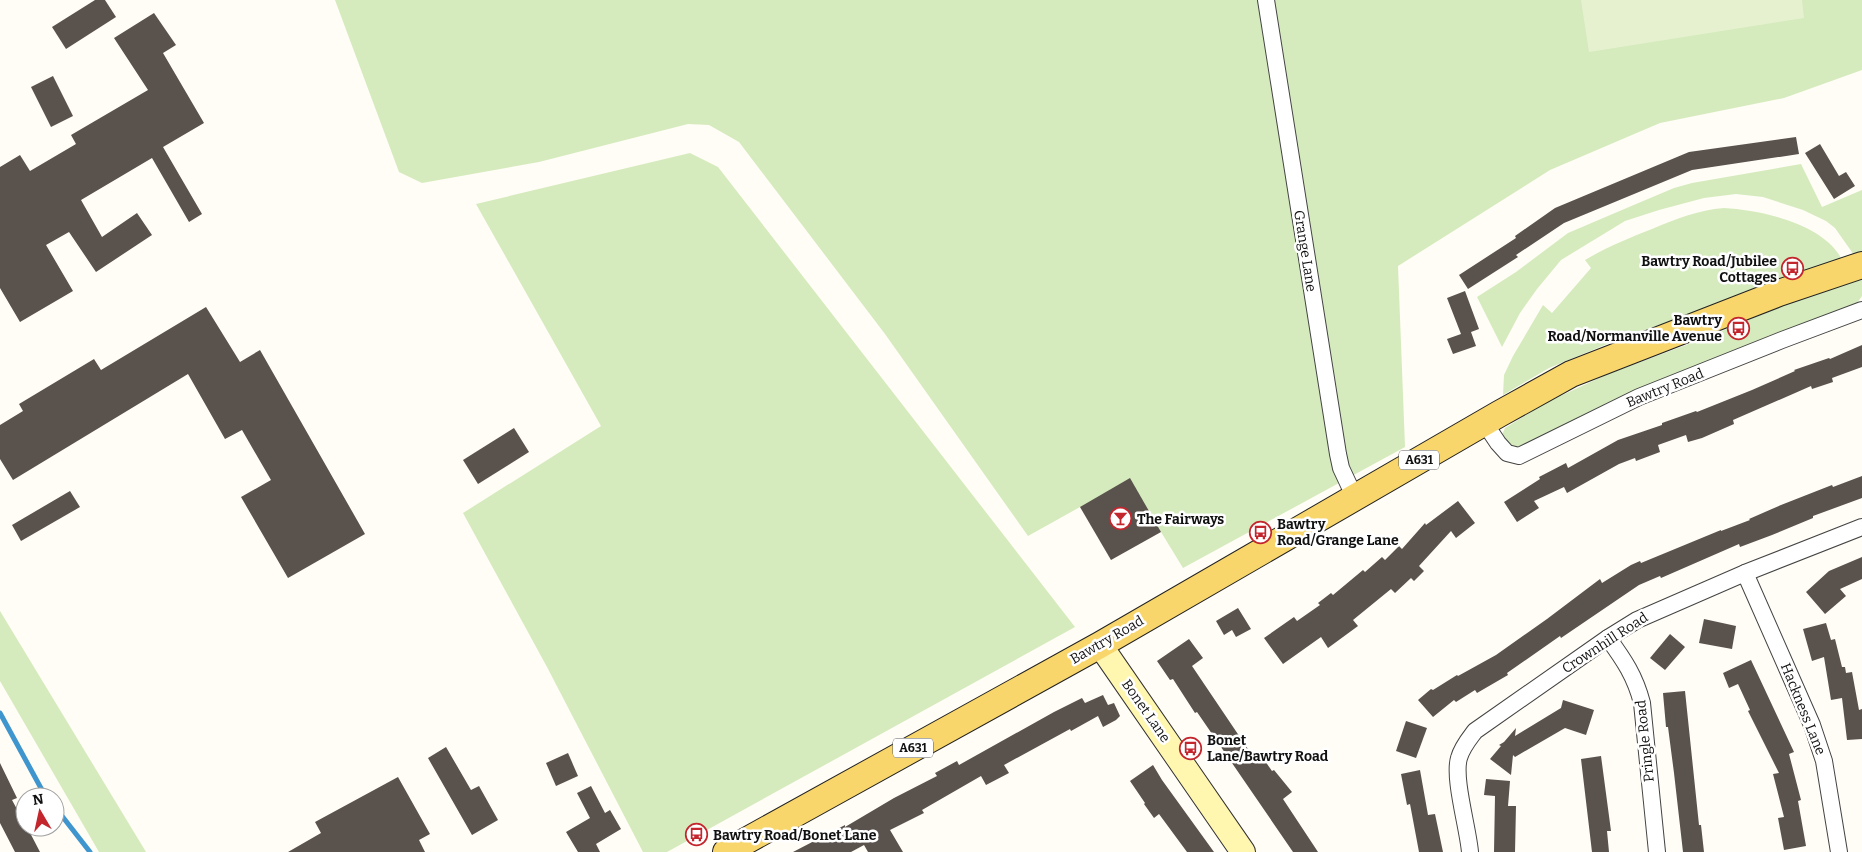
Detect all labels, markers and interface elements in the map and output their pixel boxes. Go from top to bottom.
street label: Grange Lane [1290,209,1320,293]
place label: Bawtry Road/Jubilee Cottages [1641,253,1777,286]
bus stop icon: Bawtry Road/Jubilee Cottages [1781,257,1805,281]
place label: Bawtry Road/Normanville Avenue [1547,312,1722,345]
bus stop icon: Bawtry Road/Normanville Avenue [1726,316,1750,340]
street label: Bawtry Road [1624,365,1706,411]
road number: A631 [1399,450,1439,470]
bar icon: The Fairways [1109,507,1133,531]
place label: The Fairways [1137,511,1224,528]
place label: Bawtry Road/Grange Lane [1277,516,1399,549]
bus stop icon: Bawtry Road/Grange Lane [1249,520,1273,544]
street label: Crownhill Road [1559,609,1651,677]
street label: Bawtry Road [1067,612,1147,668]
street label: Hackness Lane [1777,661,1829,757]
street label: Bonet Lane [1118,676,1174,746]
street label: Pringle Road [1632,699,1658,783]
place label: Bonet Lane/Bawtry Road [1207,732,1329,765]
bus stop icon: Bonet Lane/Bawtry Road [1179,736,1203,760]
road number: A631 [893,738,933,758]
north arrow [15,787,65,837]
text: N [31,790,45,809]
bus stop icon: Bawtry Road/Bonet Lane [685,823,709,847]
place label: Bawtry Road/Bonet Lane [713,827,877,844]

